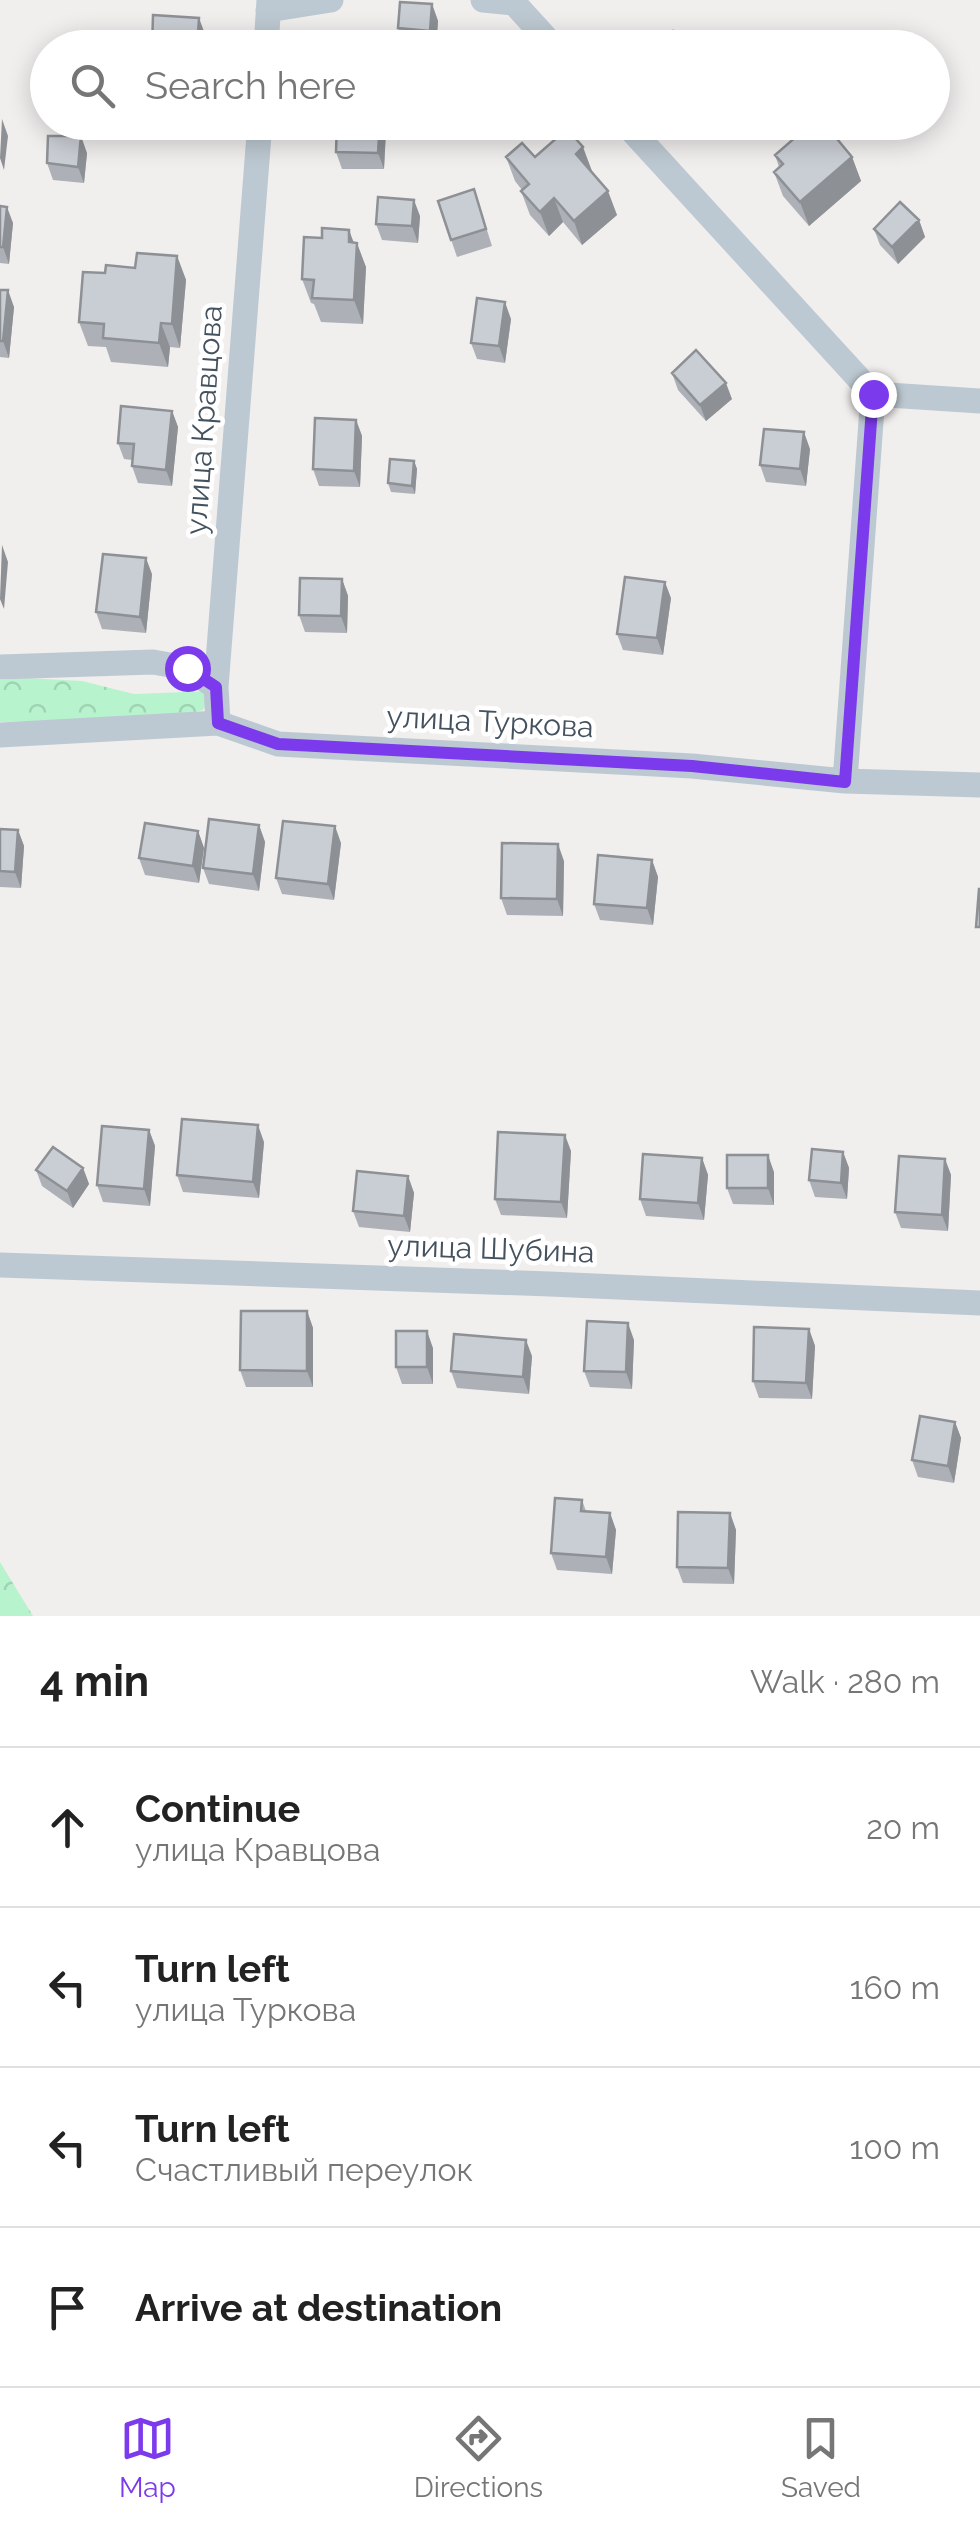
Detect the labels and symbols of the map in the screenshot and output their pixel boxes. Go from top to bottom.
street label: улица Кравцова [178,304,229,536]
route end [851,372,897,418]
route start [165,646,211,692]
street label: улица Туркова [386,699,594,744]
street label: улица Шубина [387,1227,595,1270]

